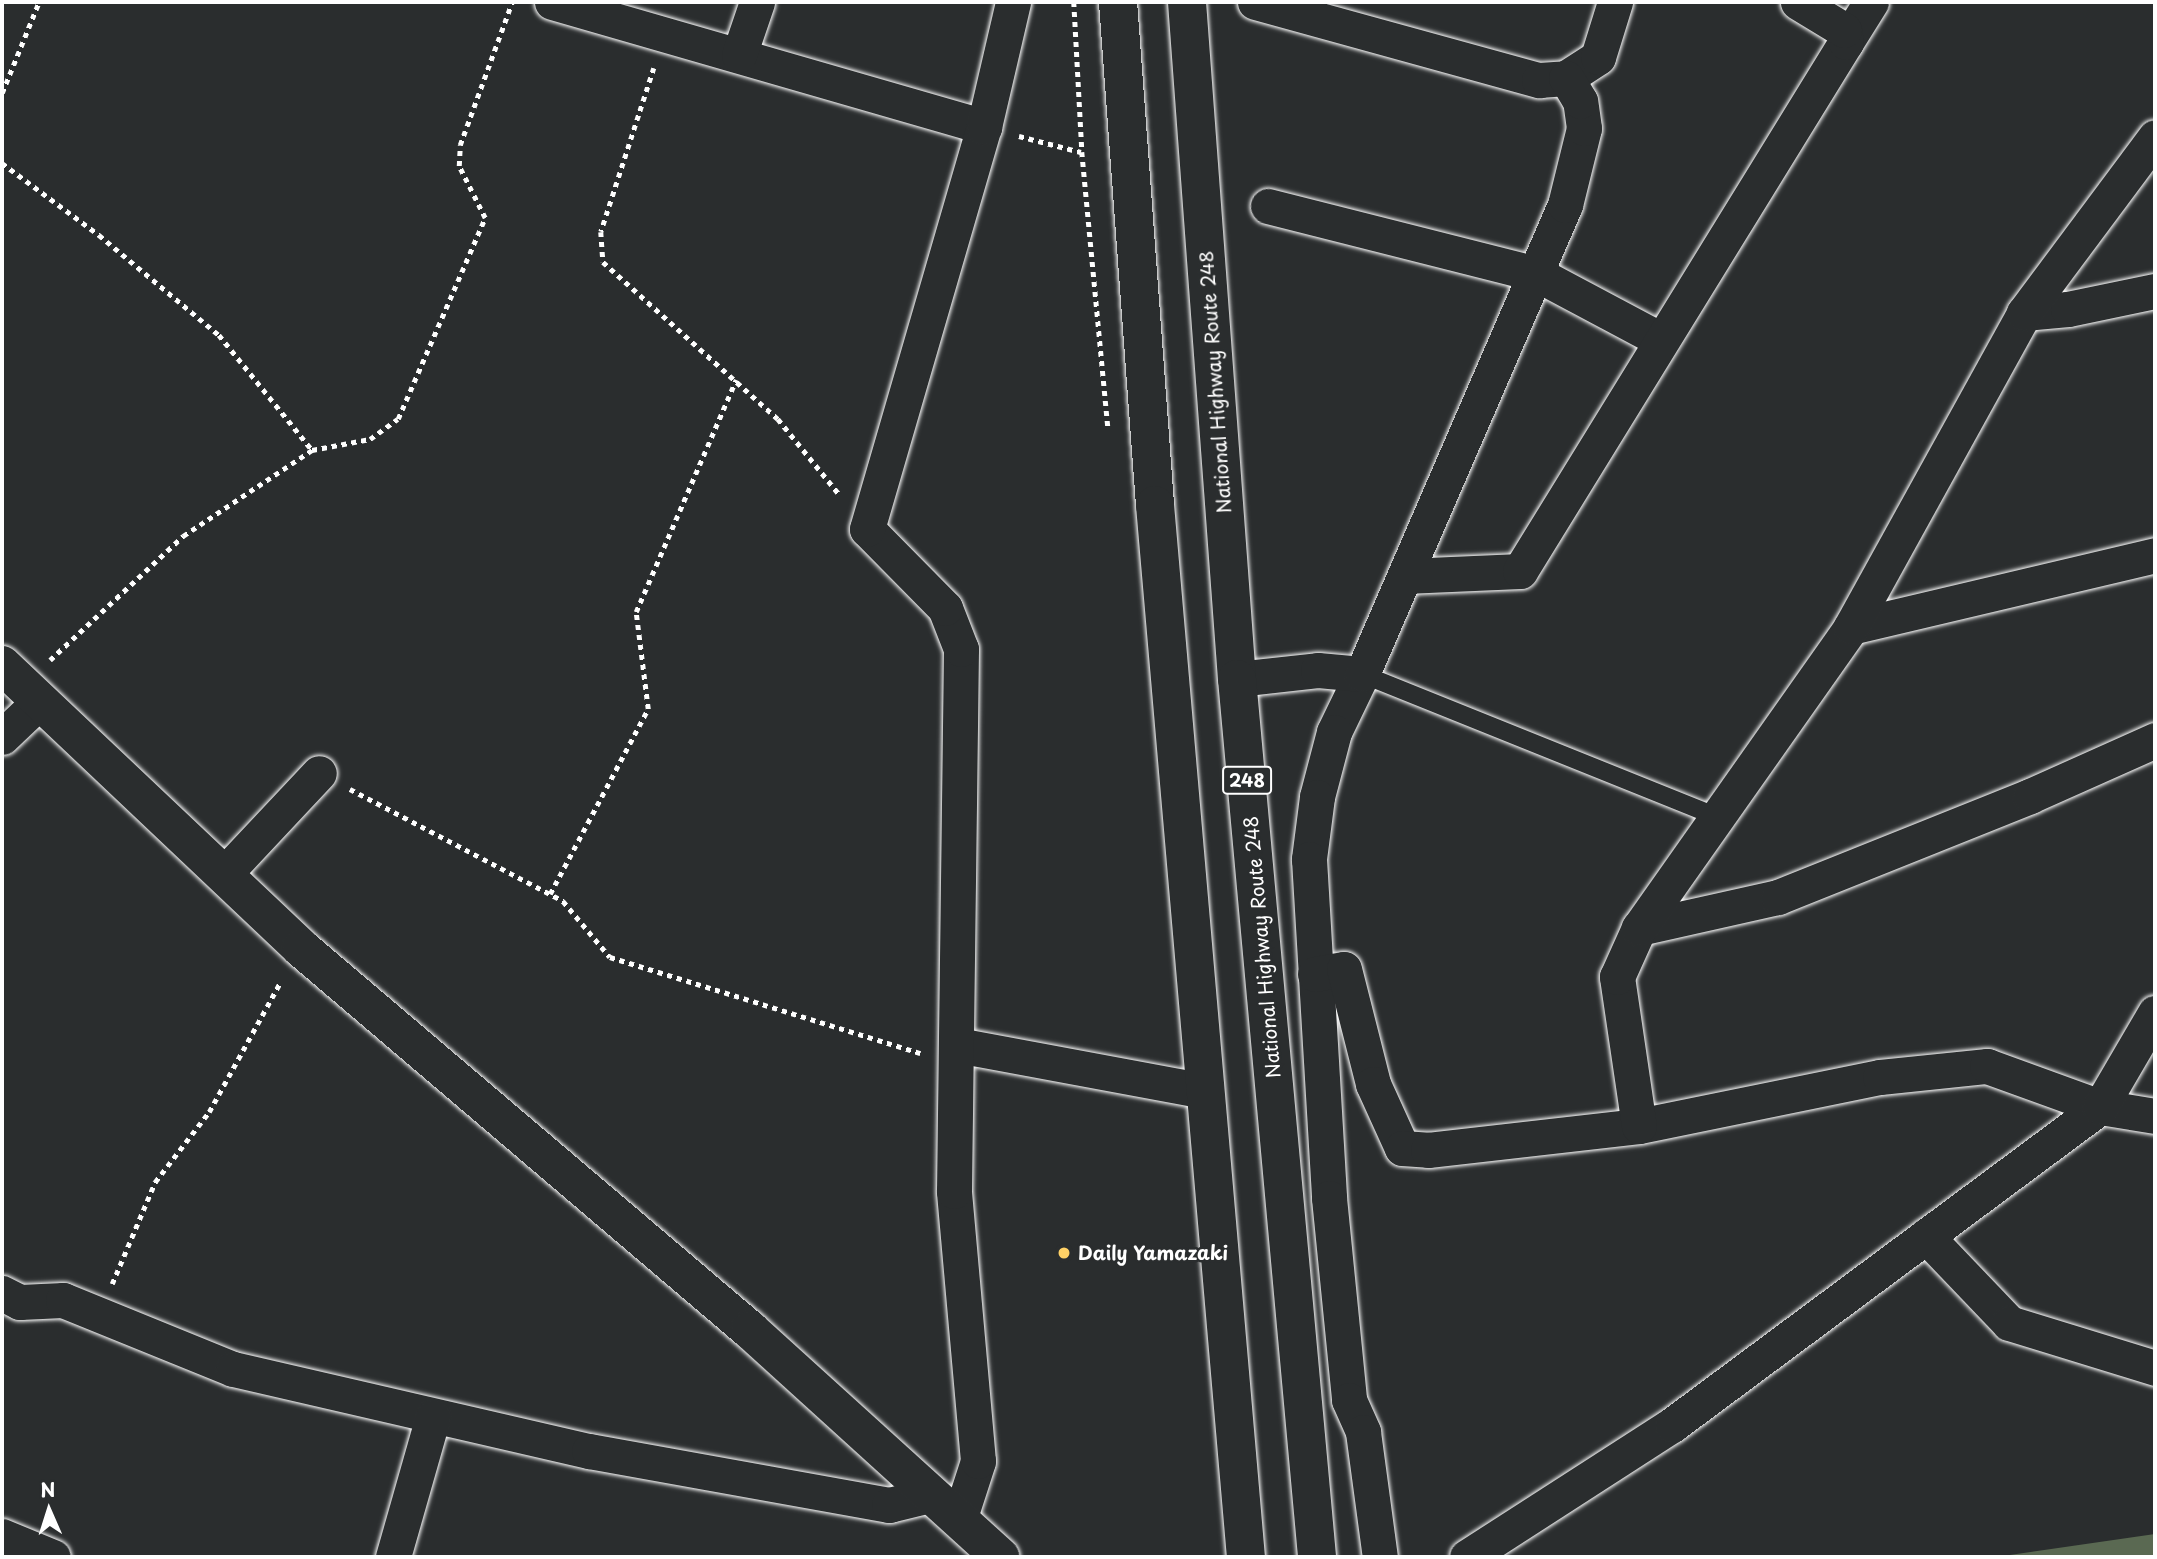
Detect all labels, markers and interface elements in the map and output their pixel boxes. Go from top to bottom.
street label: National Highway Route 248 [1194,249,1236,515]
road number: 248 [1221,766,1273,794]
street label: National Highway Route 248 [1239,814,1285,1080]
place label: Daily Yamazaki [1078,1242,1229,1264]
marker: Daily Yamazaki [1056,1245,1072,1261]
north arrow [14,1475,84,1545]
text: N [40,1475,56,1503]

